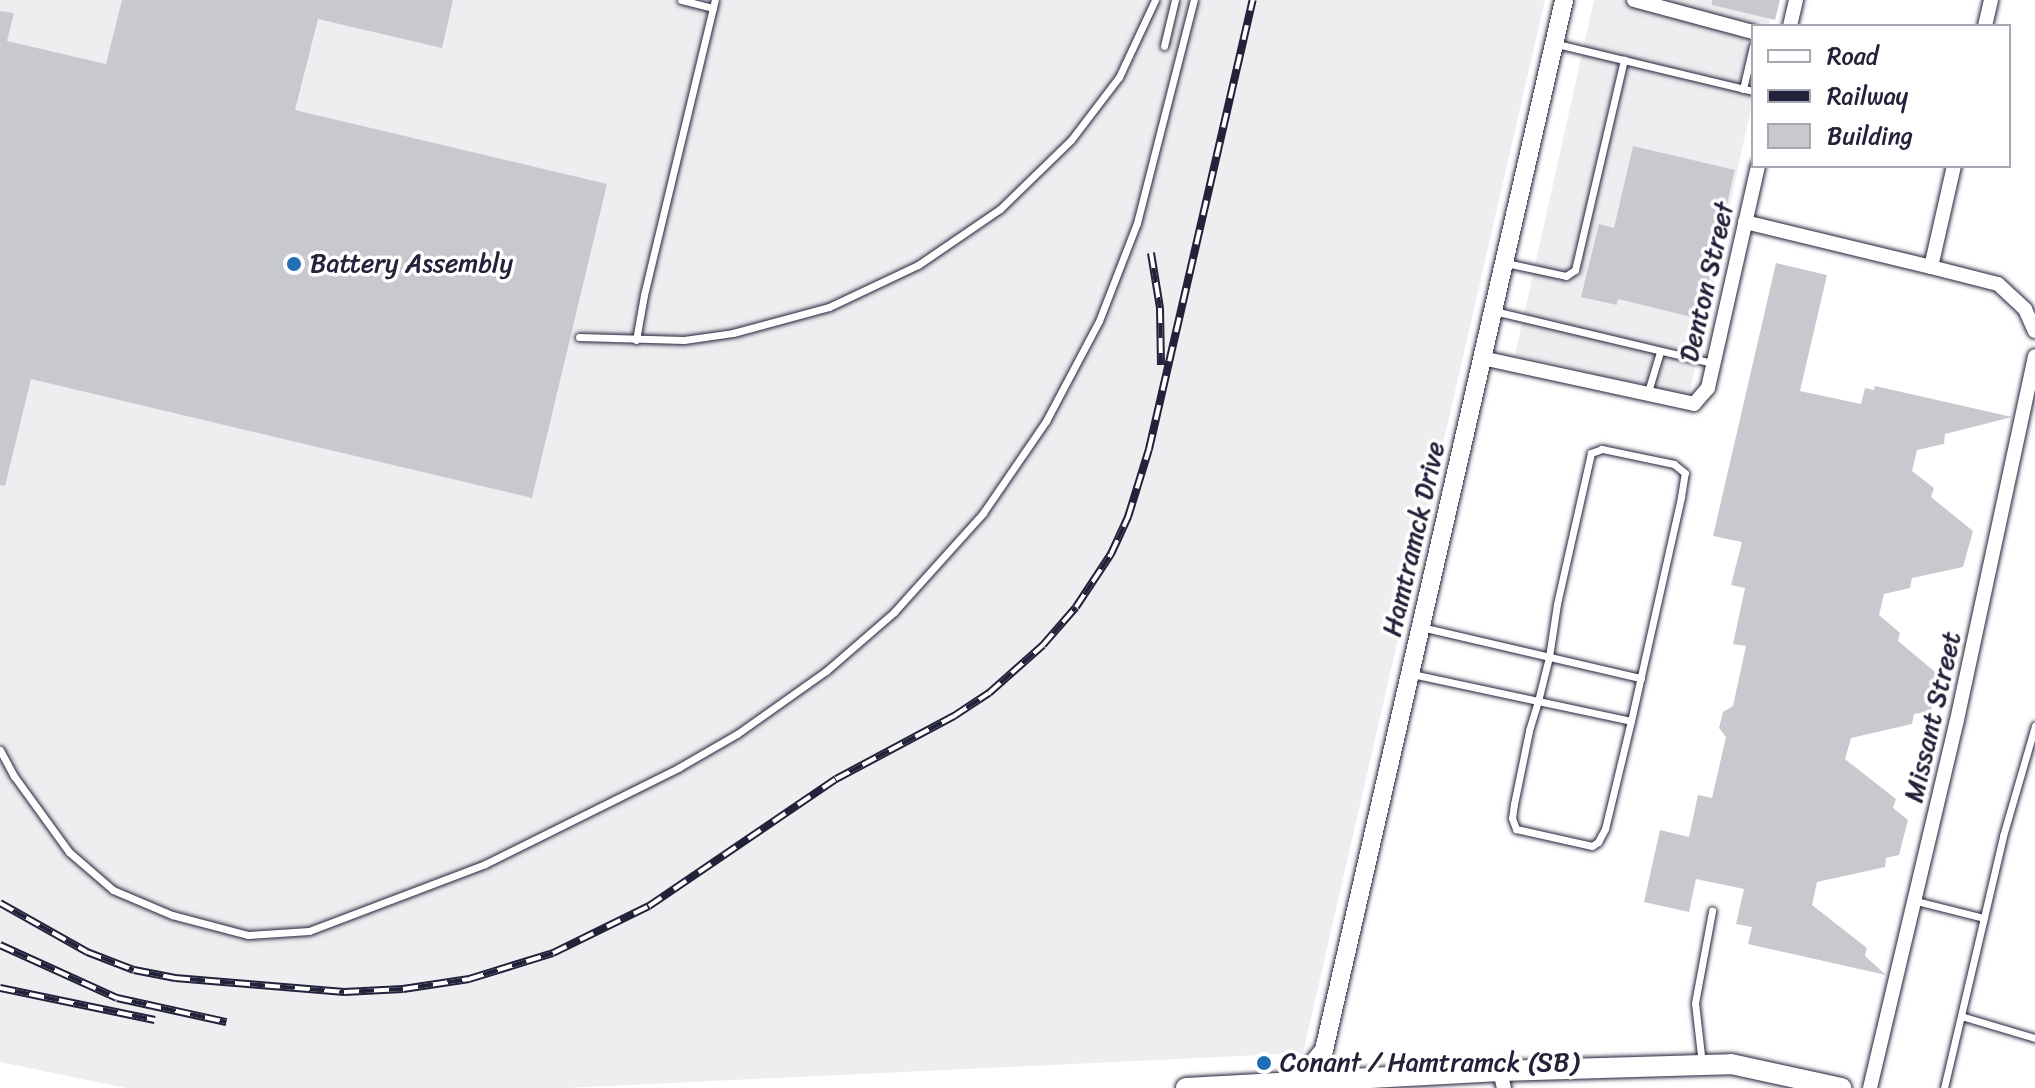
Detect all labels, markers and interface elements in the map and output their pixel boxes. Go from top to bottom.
legend [1751,24,2011,168]
text: Road [1827,35,1878,77]
text: Railway [1827,75,1908,117]
text: Building [1827,115,1913,157]
street label: Denton Street [1673,199,1741,365]
place label: Battery Assembly [310,248,515,280]
marker: Battery Assembly [285,255,303,273]
street label: Hamtramck Drive [1376,439,1452,639]
street label: Missant Street [1898,629,1968,805]
place label: Conant / Hamtramck (SB) [1280,1047,1579,1079]
marker: Conant / Hamtramck (SB) [1255,1054,1273,1072]

